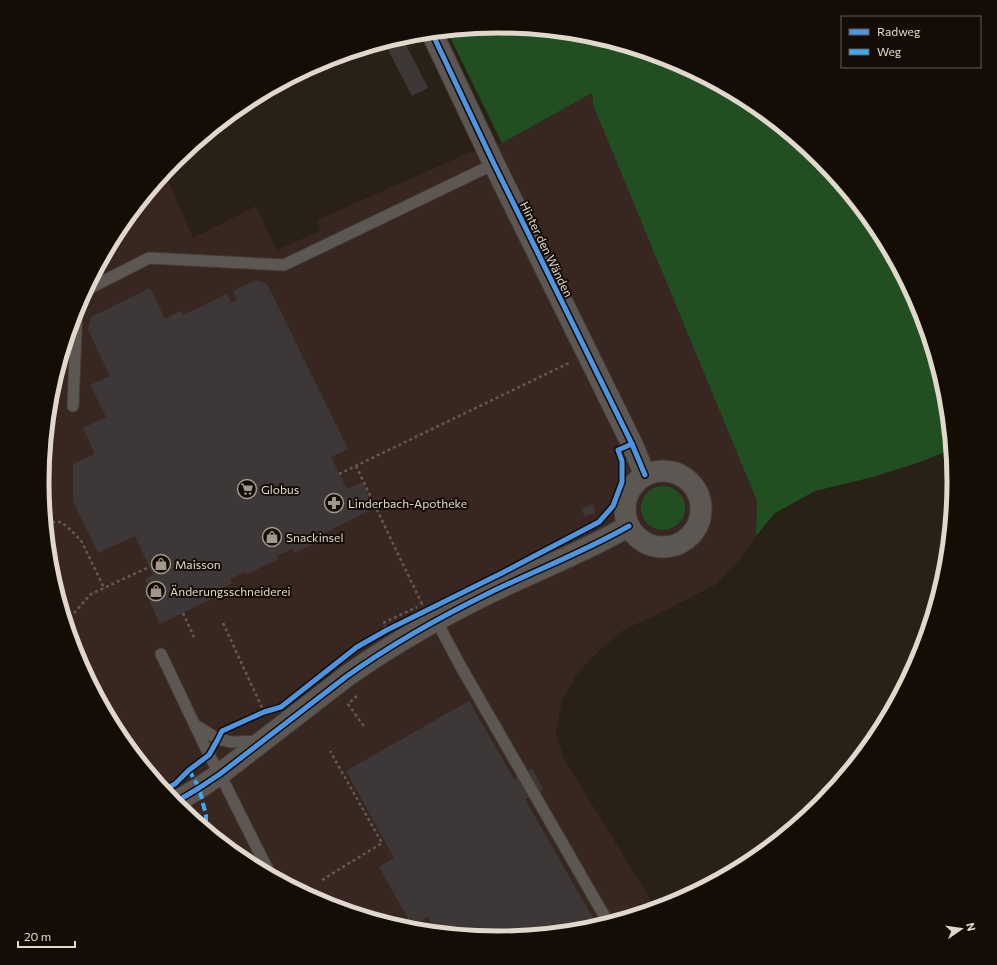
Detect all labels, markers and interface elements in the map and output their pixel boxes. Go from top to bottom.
legend [841,16,981,68]
text: Radweg [877,24,921,38]
text: Weg [877,44,902,58]
street label: Hinter den Wänden [518,199,576,299]
supermarket icon: Globus [236,478,258,500]
place label: Globus [261,482,299,496]
pharmacy icon: Linderbach-Apotheke [323,492,345,514]
place label: Linderbach-Apotheke [348,496,467,510]
shop icon: Snackinsel [261,526,283,548]
place label: Snackinsel [286,530,343,544]
shop icon: Maisson [150,553,172,575]
place label: Maisson [175,557,221,571]
shop icon: Änderungsschneiderei [145,580,167,602]
place label: Änderungsschneiderei [170,584,291,598]
north arrow [941,909,981,949]
text: N [964,921,978,932]
scale bar [18,923,75,949]
text: 20 m [24,929,51,943]

